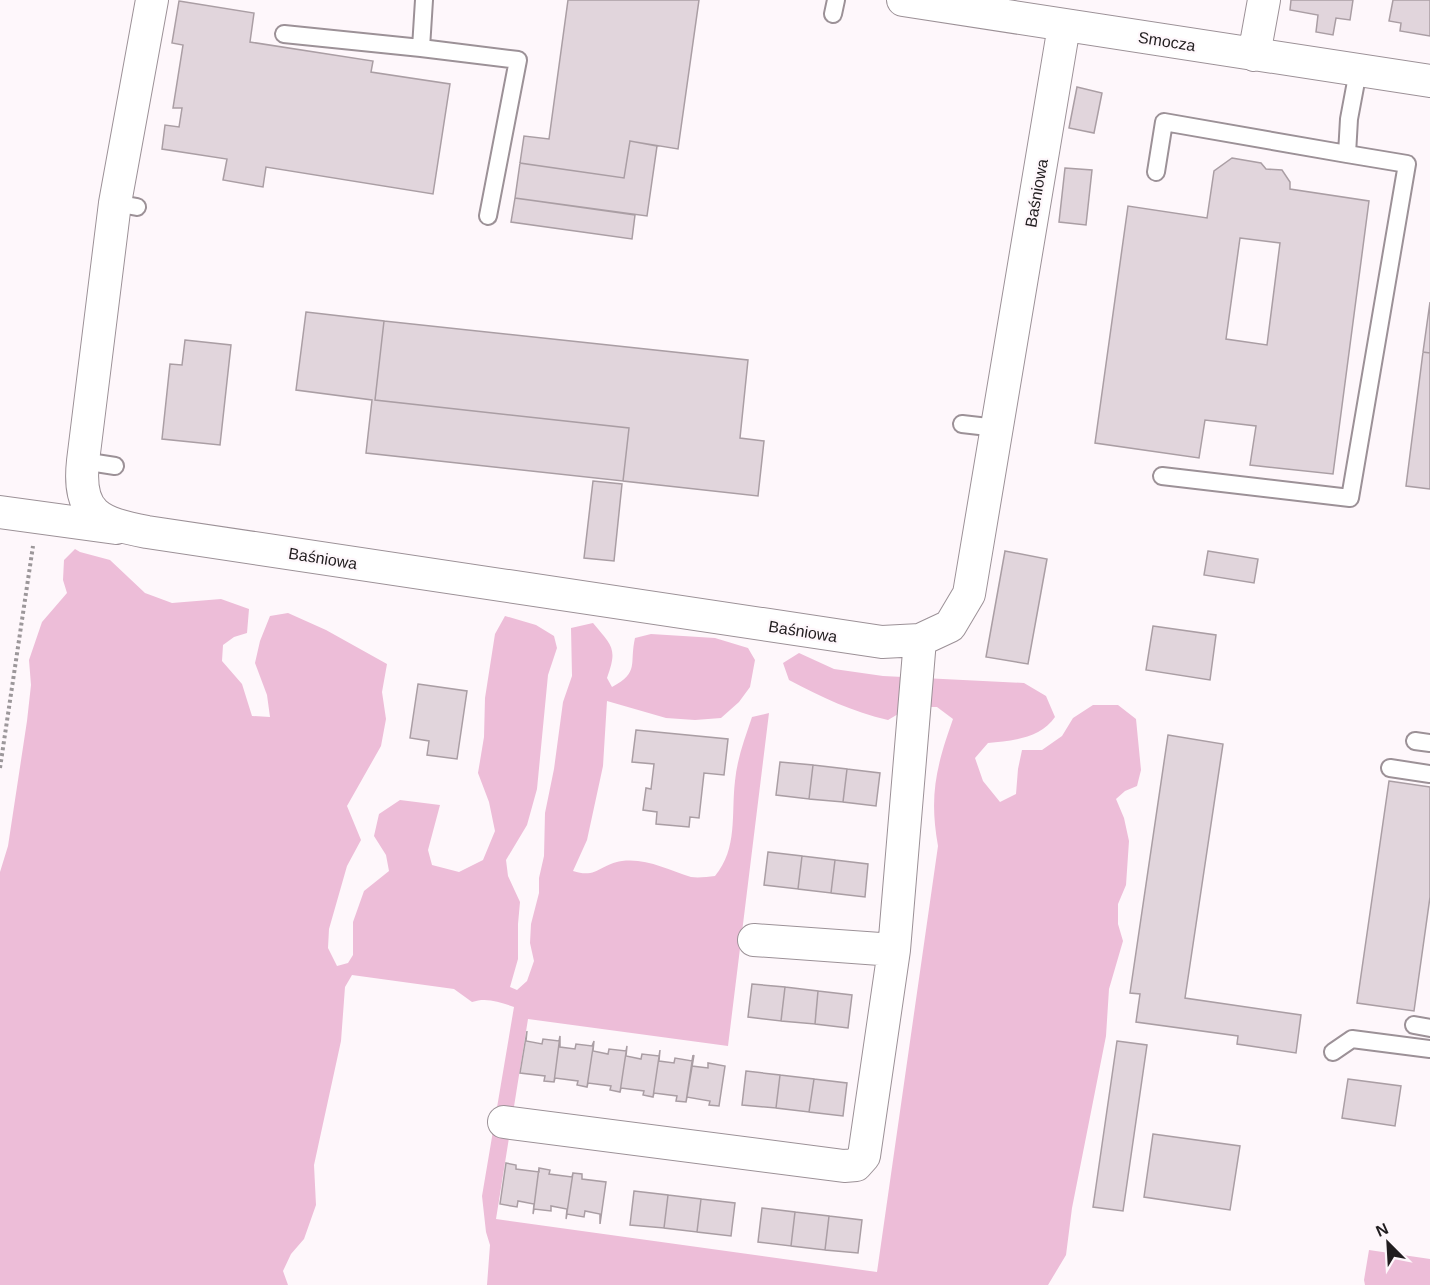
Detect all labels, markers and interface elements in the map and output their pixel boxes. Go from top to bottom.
street label: Smocza [1137,29,1197,54]
street label: Baśniowa [1022,157,1051,229]
street label: Baśniowa [287,545,359,572]
street label: Baśniowa [767,618,839,645]
north arrow [1358,1213,1418,1273]
text: N [1373,1220,1391,1240]

